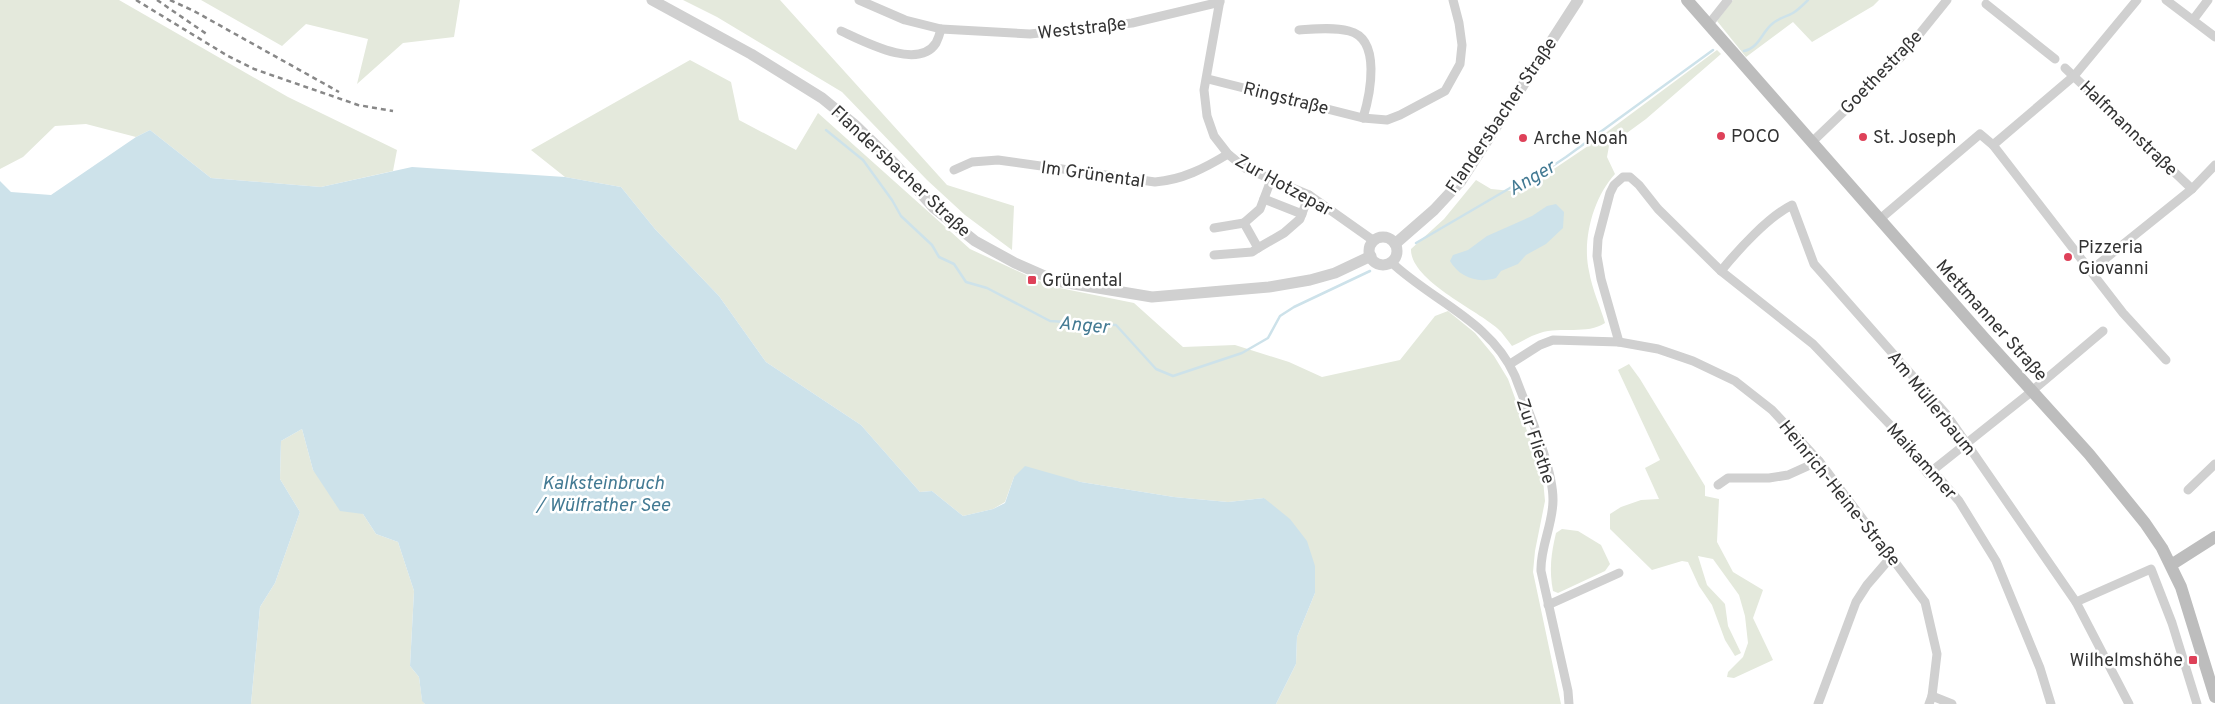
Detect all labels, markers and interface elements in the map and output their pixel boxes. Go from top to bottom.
street label: Weststraße [1037,13,1128,46]
street label: Goethestraße [1836,26,1928,120]
street label: Flandersbacher Straße [1441,33,1563,198]
street label: Halfmannstraße [2074,76,2182,182]
street label: Ringstraße [1241,78,1331,121]
street label: Flandersbacher Straße [825,101,975,243]
place label: POCO [1731,126,1780,149]
place label: St. Joseph [1873,127,1956,150]
place label: Arche Noah [1533,128,1628,151]
marker: POCO [1715,130,1727,142]
marker: St. Joseph [1857,131,1869,143]
marker: Arche Noah [1517,132,1529,144]
street label: Zur Hotzepar [1230,150,1336,223]
water label: Anger [1504,155,1561,202]
street label: Im Grünental [1039,157,1146,194]
place label: Pizzeria Giovanni [2078,237,2149,281]
marker: Pizzeria Giovanni [2062,251,2074,263]
street label: Mettmanner Straße [1930,255,2052,387]
place label: Grünental [1042,270,1122,293]
marker: Grünental [1026,274,1038,286]
water label: Anger [1058,312,1112,340]
street label: Am Müllerbaum [1882,347,1980,461]
street label: Zur Fliethe [1510,396,1559,487]
street label: Heinrich-Heine-Straße [1773,416,1905,572]
street label: Maikammer [1881,419,1961,505]
water label: Kalksteinbruch / Wülfrather See [535,472,670,518]
place label: Wilhelmshöhe [2069,650,2183,673]
marker: Wilhelmshöhe [2187,654,2199,666]

